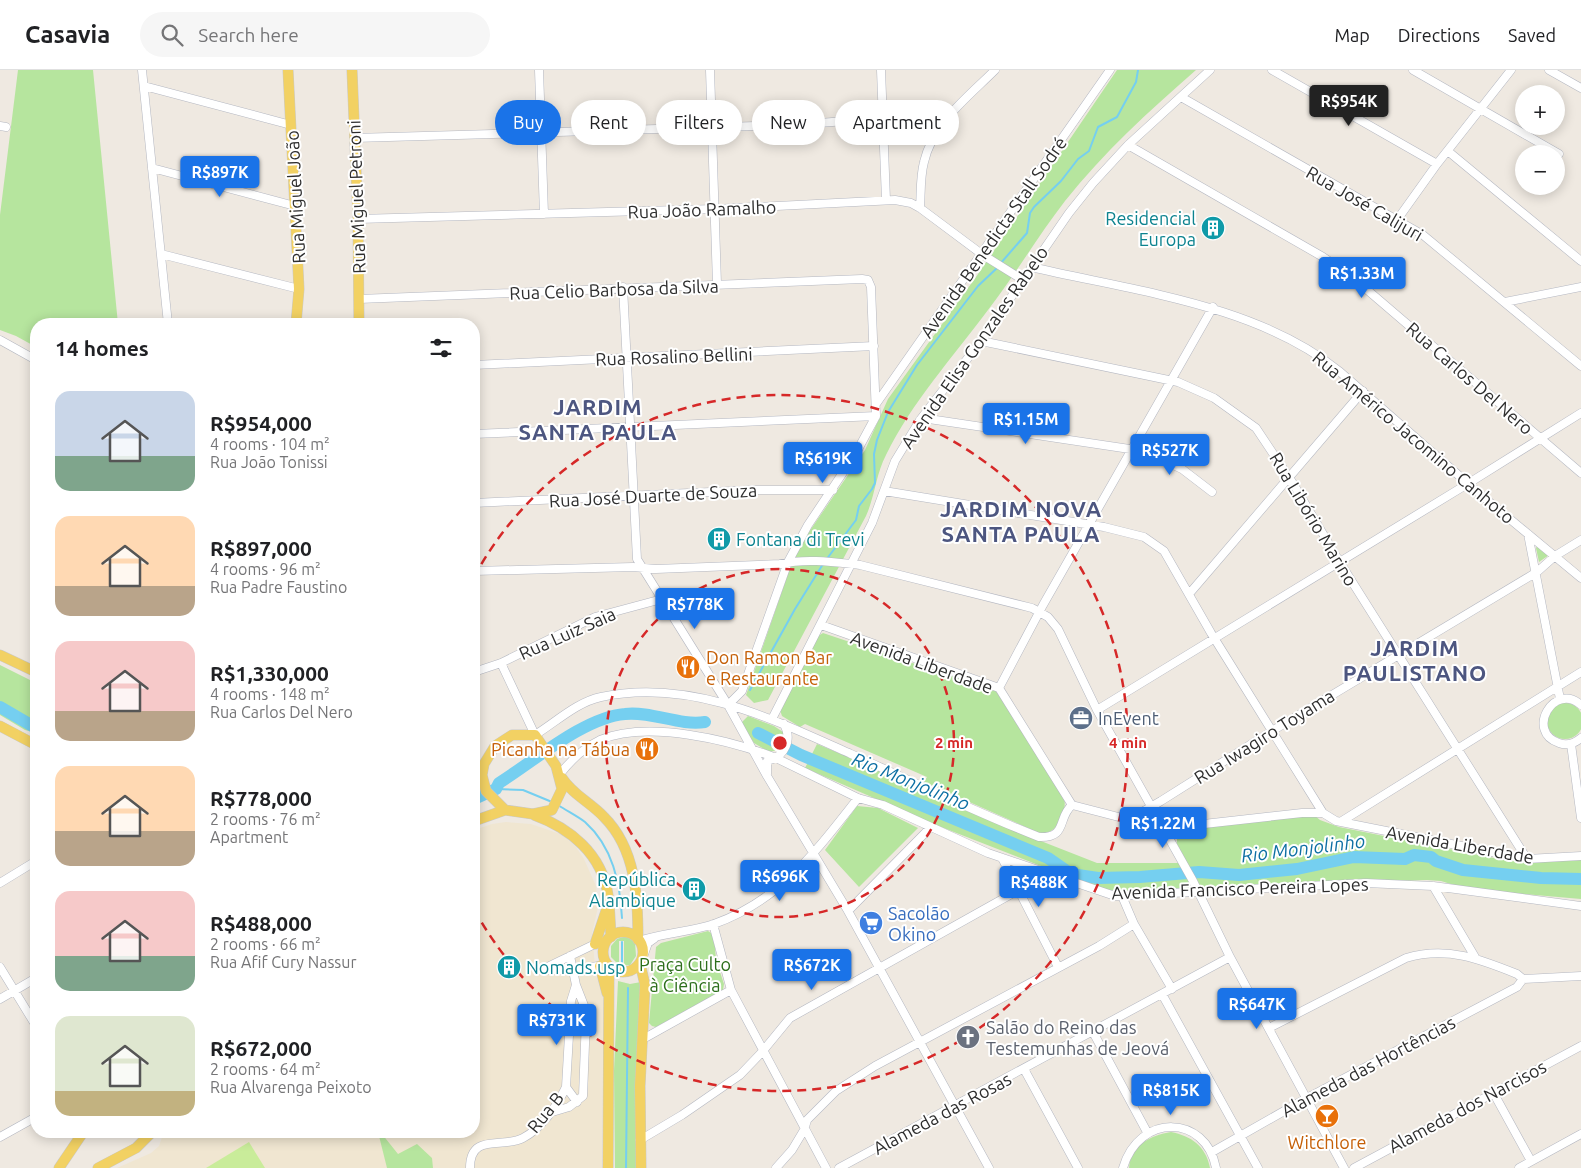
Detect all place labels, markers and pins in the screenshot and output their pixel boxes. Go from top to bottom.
pin: R$954K [1308,85,1390,127]
pin: R$897K [179,156,261,198]
place label: Residencial Europa [1105,208,1196,249]
building icon: Residencial Europa [1200,215,1226,241]
pin: R$1.33M [1316,256,1408,299]
pin: R$1.15M [980,402,1072,445]
pin: R$527K [1129,434,1211,476]
pin: R$619K [782,442,864,484]
building icon: Fontana di Trevi [706,526,732,552]
place label: Fontana di Trevi [736,529,865,549]
pin: R$778K [654,588,736,630]
place label: Don Ramon Bar e Restaurante [706,647,832,688]
restaurant icon: Don Ramon Bar e Restaurante [675,654,701,680]
office icon: InEvent [1068,705,1094,731]
place label: InEvent [1098,708,1159,728]
centre of rings [771,734,789,752]
restaurant icon: Picanha na Tábua [634,736,660,762]
place label: Picanha na Tábua [491,739,630,759]
pin: R$1.22M [1117,806,1209,849]
pin: R$696K [739,860,821,902]
pin: R$488K [998,866,1080,908]
place label: República Alambique [589,869,676,910]
building icon: República Alambique [681,876,707,902]
place label: Sacolão Okino [888,903,950,944]
supermarket icon: Sacolão Okino [858,910,884,936]
pin: R$672K [771,948,853,991]
building icon: Nomads.usp [496,954,522,980]
place label: Nomads.usp [526,957,626,977]
pin: R$647K [1216,988,1298,1030]
pin: R$731K [516,1004,598,1046]
place label: Salão do Reino das Testemunhas de Jeová [986,1017,1169,1058]
church icon: Salão do Reino das Testemunhas de Jeová [955,1024,981,1050]
pin: R$815K [1130,1074,1212,1116]
bar icon: Witchlore [1314,1103,1340,1129]
place label: Witchlore [1287,1132,1367,1152]

